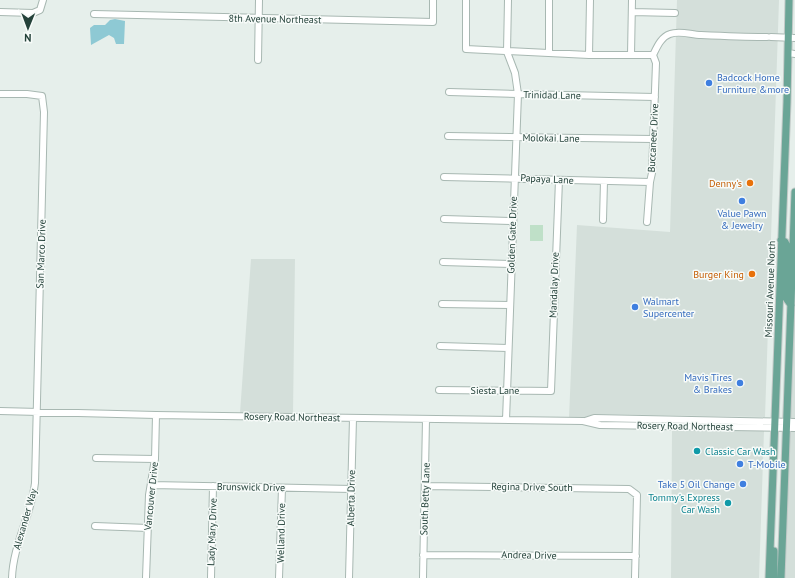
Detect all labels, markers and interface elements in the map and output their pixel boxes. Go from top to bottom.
north arrow [8,8,48,48]
street label: 8th Avenue Northeast [228,12,322,26]
text: N [24,31,32,45]
place label: Badcock Home Furniture &more [717,71,789,96]
marker: Badcock Home Furniture &more [704,78,714,88]
street label: Trinidad Lane [523,88,581,102]
street label: Buccaneer Drive [645,103,661,173]
street label: Molokai Lane [522,131,580,145]
street label: Papaya Lane [520,171,574,187]
place label: Denny's [709,177,742,190]
marker: Denny's [745,178,755,188]
street label: Golden Gate Drive [504,196,520,274]
marker: Value Pawn & Jewelry [737,196,747,206]
place label: Value Pawn & Jewelry [716,207,767,232]
street label: San Marco Drive [33,219,49,289]
street label: Missouri Avenue North [762,240,778,338]
street label: Mandalay Drive [546,252,562,318]
place label: Burger King [693,268,744,281]
marker: Burger King [747,269,757,279]
place label: Walmart Supercenter [643,295,695,320]
marker: Walmart Supercenter [630,302,640,312]
place label: Mavis Tires & Brakes [684,371,732,396]
marker: Mavis Tires & Brakes [735,378,745,388]
street label: Siesta Lane [471,384,519,397]
street label: Rosery Road Northeast [244,410,341,424]
street label: Rosery Road Northeast [637,419,734,433]
place label: Classic Car Wash [705,445,776,458]
marker: Classic Car Wash [692,446,702,456]
place label: T-Mobile [748,458,786,471]
marker: T-Mobile [735,459,745,469]
street label: Vancouver Drive [141,461,161,532]
street label: South Betty Lane [417,462,433,536]
street label: Alberta Drive [344,470,358,526]
place label: Take 5 Oil Change [658,478,735,491]
marker: Take 5 Oil Change [738,479,748,489]
street label: Brunswick Drive [217,480,285,494]
street label: Regina Drive South [491,480,573,494]
street label: Alexander Way [10,487,40,551]
place label: Tommy's Express Car Wash [648,491,720,516]
street label: Lady Mary Drive [204,498,220,566]
marker: Tommy's Express Car Wash [723,498,733,508]
street label: Welland Drive [274,503,288,563]
street label: Andrea Drive [501,548,557,562]

